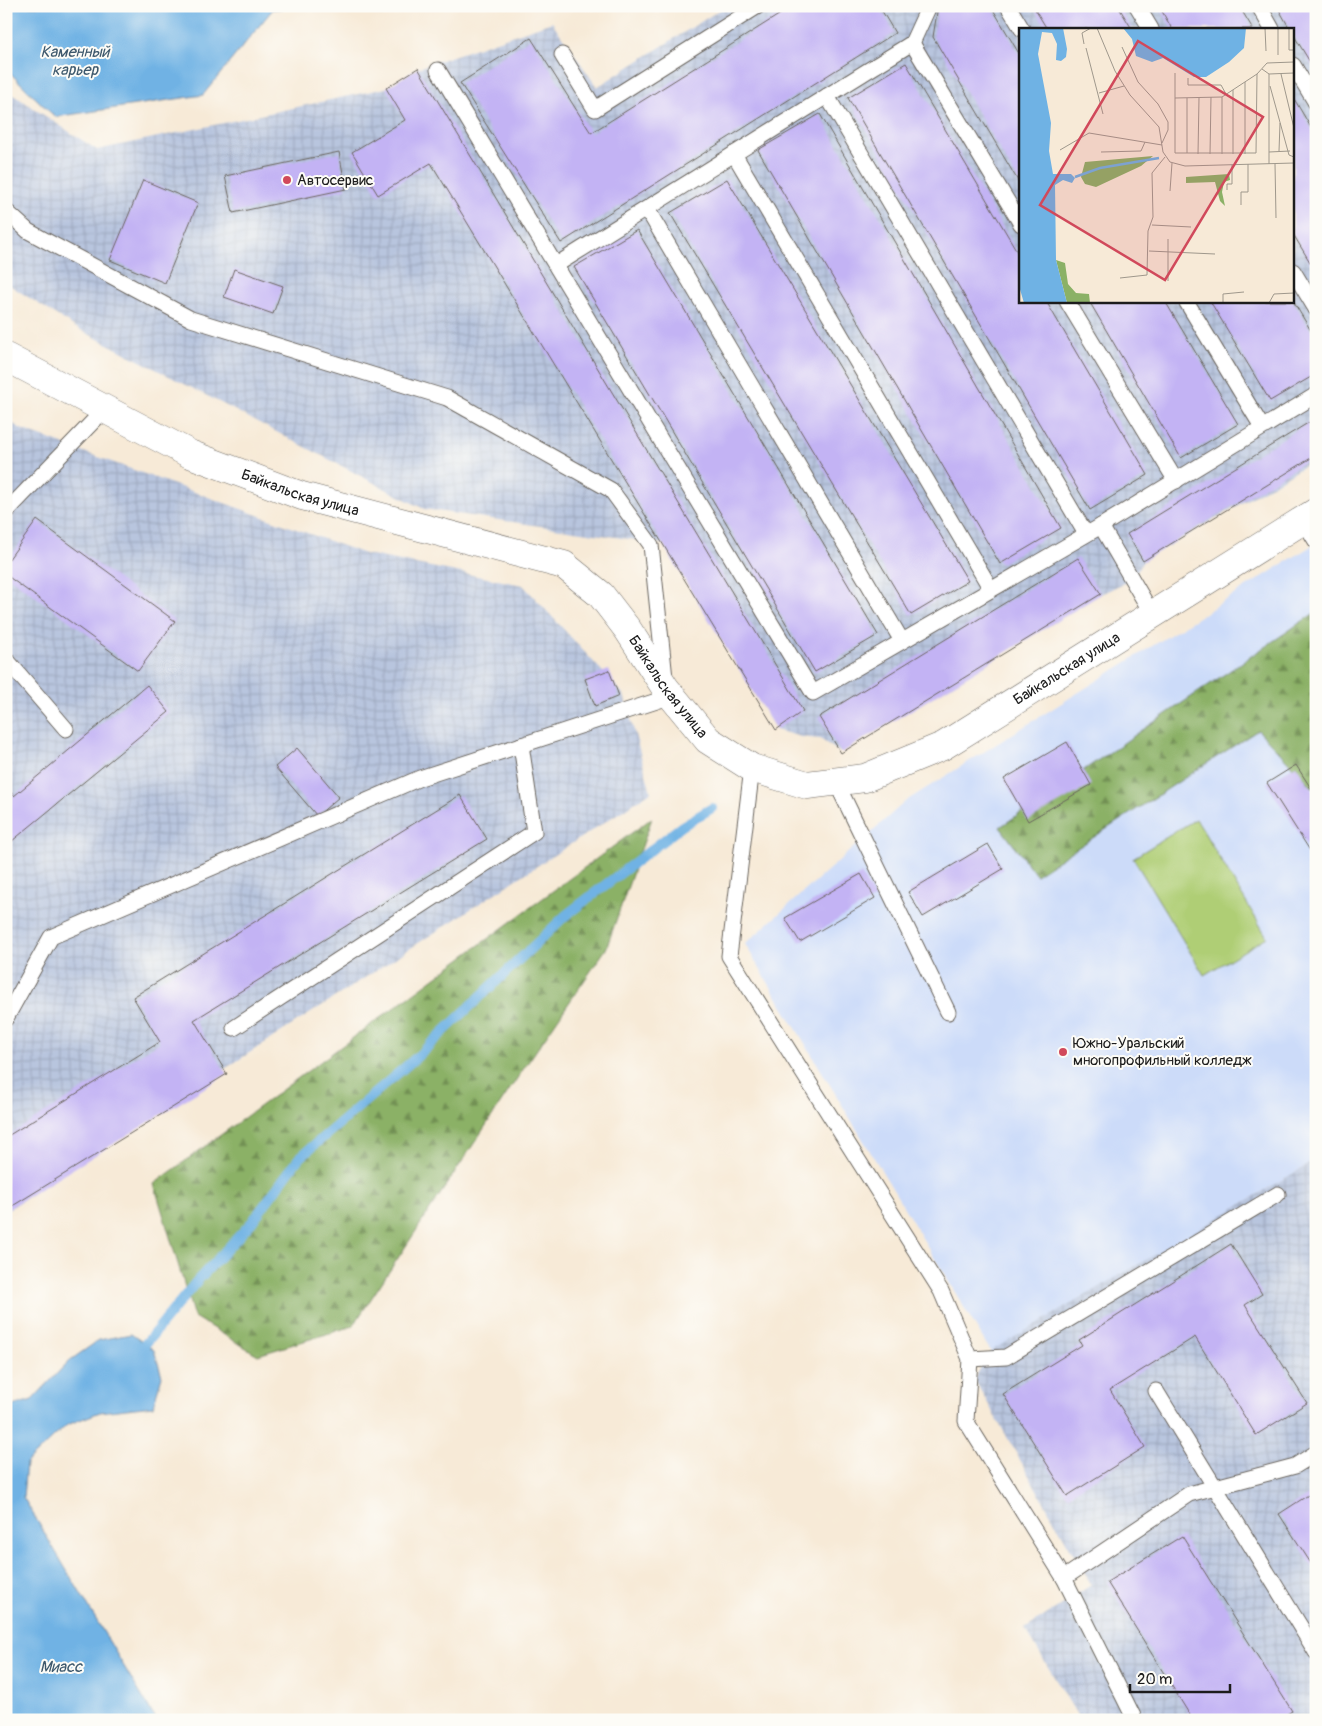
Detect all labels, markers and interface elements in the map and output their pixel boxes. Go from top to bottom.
inset map [1019,28,1294,302]
water label: Каменный карьер [40,42,111,80]
place label: Автосервис [297,171,374,190]
marker: Автосервис [281,174,293,186]
street label: Байкальская улица [239,465,361,521]
street label: Байкальская улица [1010,628,1124,710]
street label: Байкальская улица [624,632,712,742]
place label: Южно-Уральский многопрофильный колледж [1073,1034,1252,1070]
marker: Южно-Уральский многопрофильный колледж [1057,1046,1069,1058]
water label: Миасс [40,1657,83,1677]
scale bar [1130,1661,1230,1693]
text: 20 m [1137,1670,1172,1689]

